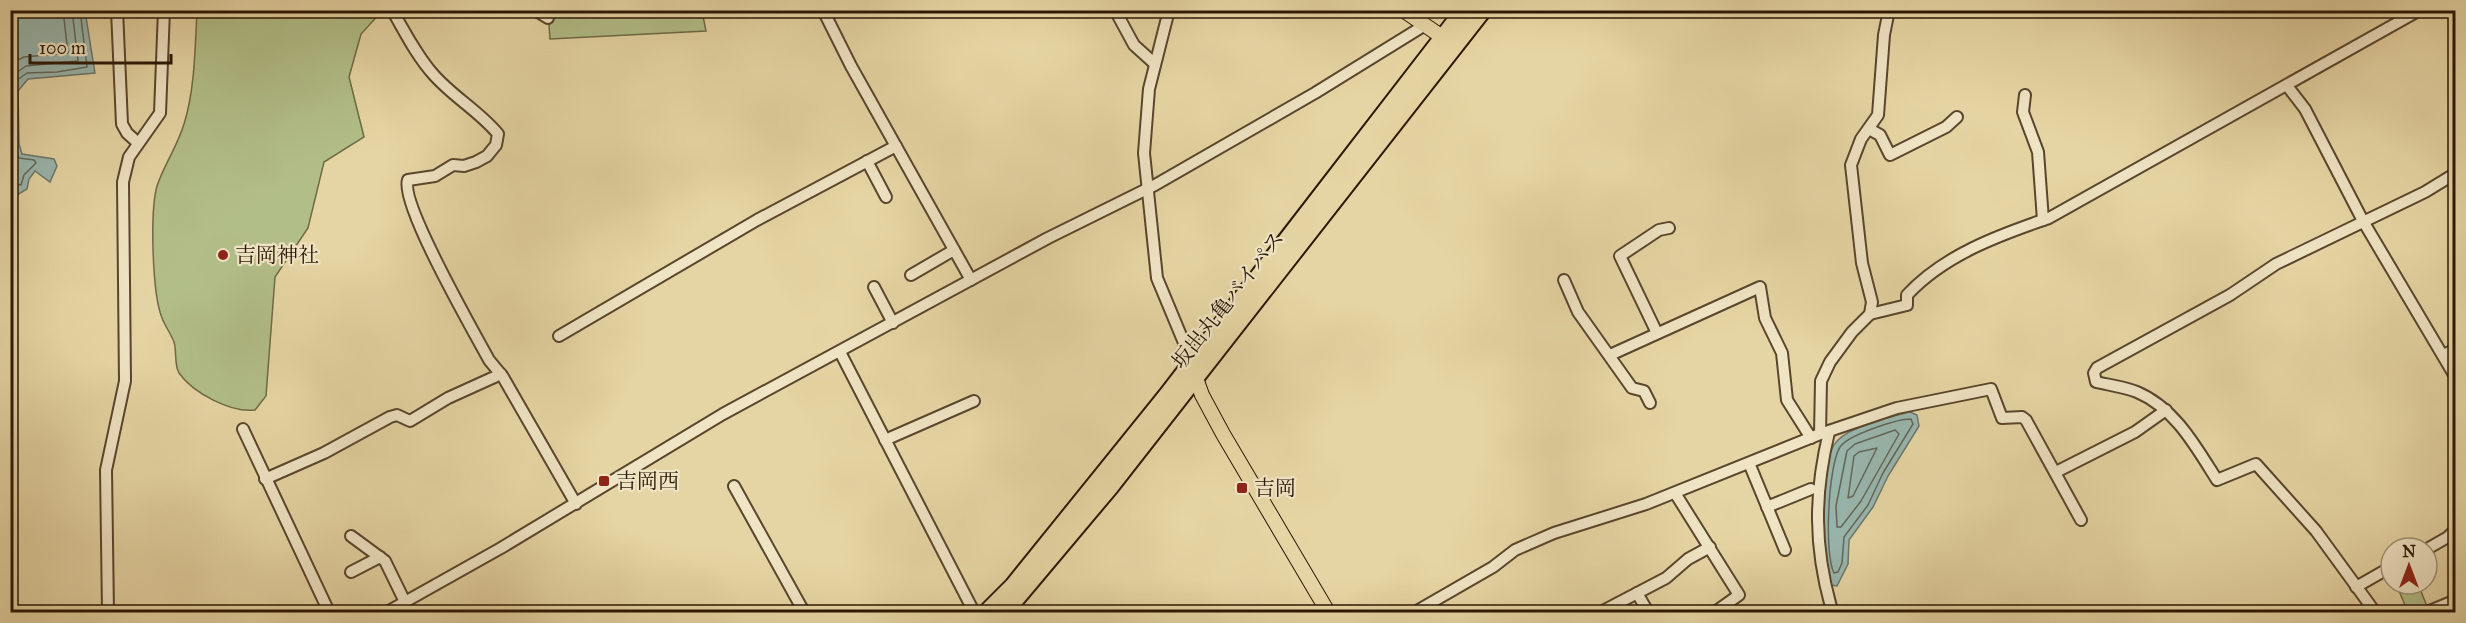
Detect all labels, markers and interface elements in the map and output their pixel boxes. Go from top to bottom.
scale bar [30,27,171,65]
text: 100 m [39,37,86,59]
street label: 坂出丸亀バイパス [1166,226,1290,374]
place label: 吉岡神社 [235,242,319,268]
marker: 吉岡神社 [216,248,230,262]
place label: 吉岡西 [616,468,679,494]
marker: 吉岡西 [597,474,611,488]
place label: 吉岡 [1254,475,1296,501]
marker: 吉岡 [1235,481,1249,495]
north arrow [2379,536,2439,596]
text: N [2402,542,2416,561]

